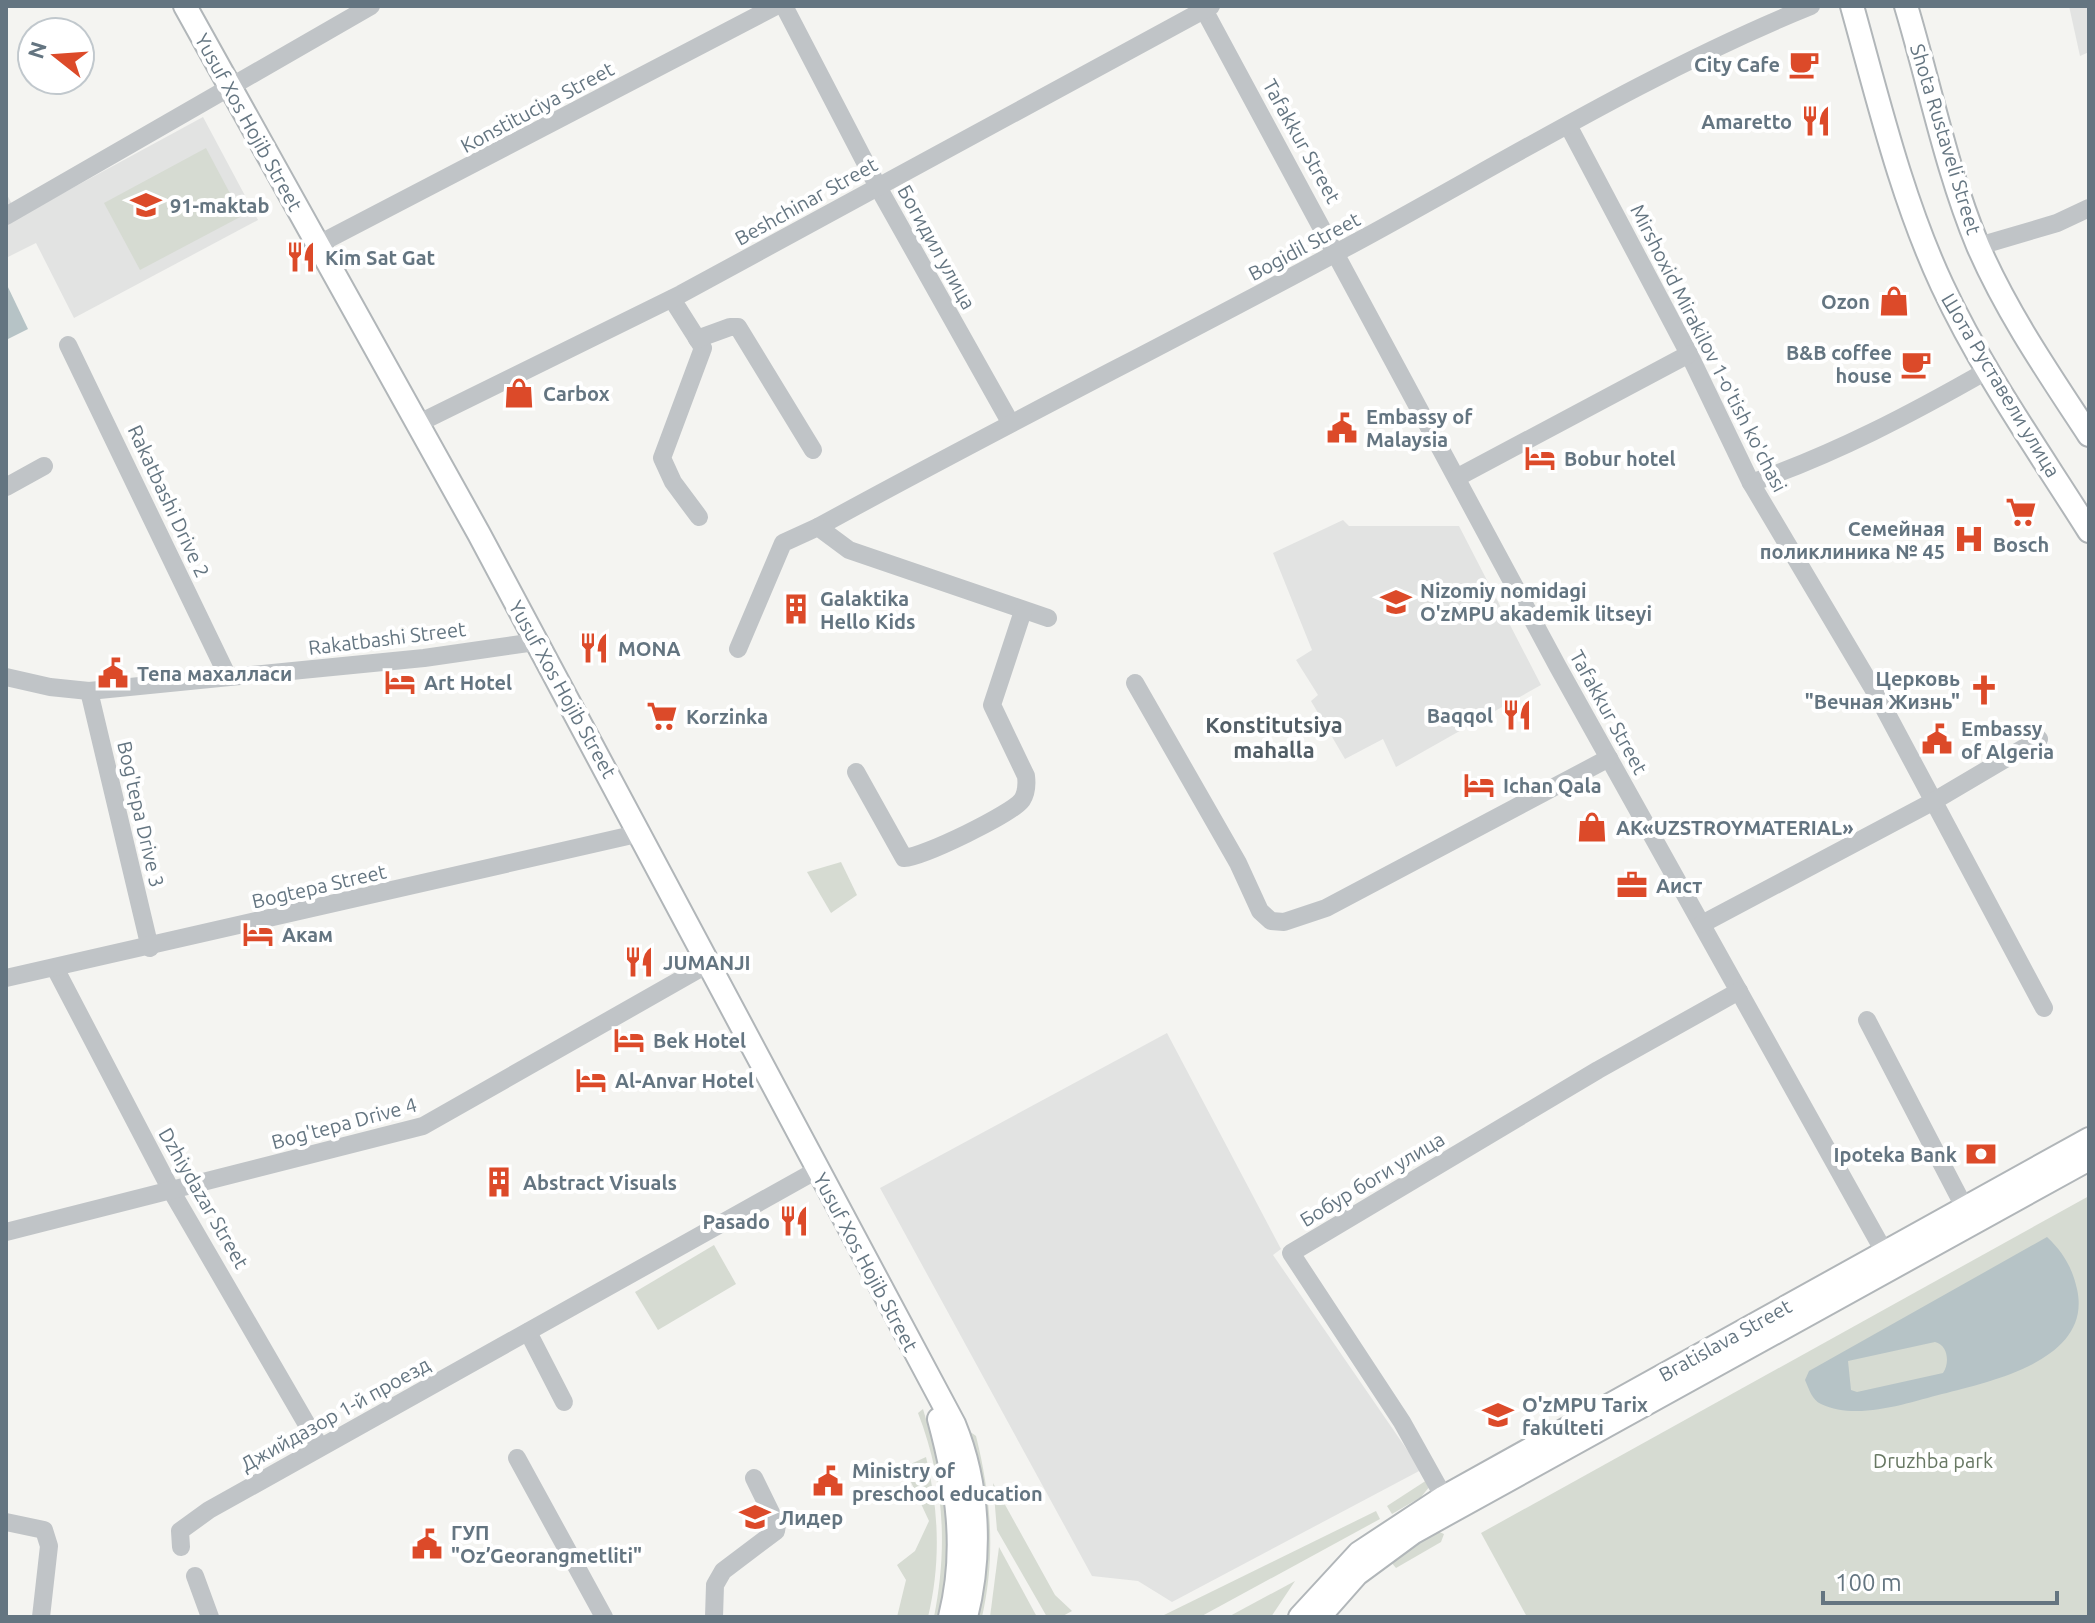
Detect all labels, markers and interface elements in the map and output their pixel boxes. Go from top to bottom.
north arrow [16,16,96,96]
street label: Yusuf Xos Hojib Street [191,29,307,215]
text: N [22,38,51,62]
street label: Shota Rustaveli Street [1906,41,1986,237]
cafe icon: City Cafe [1787,47,1821,81]
place label: City Cafe [1694,53,1780,76]
street label: Konstituciya Street [456,57,618,157]
street label: Tafakkur Street [1258,75,1346,207]
restaurant icon: Amaretto [1799,104,1833,138]
place label: Amaretto [1701,110,1792,133]
street label: Beshchinar Street [731,152,881,250]
street label: Богидил улица [893,181,981,313]
school or university icon: 91-maktab [129,188,163,222]
place label: 91-maktab [170,194,269,217]
street label: Mirshoxid Mirakilov 1-o'tish ko'chasi [1626,200,1792,496]
street label: Bogidil Street [1244,207,1364,285]
restaurant icon: Kim Sat Gat [284,240,318,274]
place label: Kim Sat Gat [325,246,436,269]
shop icon: Ozon [1877,284,1911,318]
street label: Шота Руставели улица [1937,289,2065,481]
place label: Ozon [1821,290,1870,313]
place label: B&B coffee house [1786,341,1892,387]
cafe icon: B&B coffee house [1899,347,1933,381]
shop icon: Carbox [502,376,536,410]
place label: Carbox [543,382,610,405]
place label: Embassy of Malaysia [1366,405,1473,451]
public building icon: Embassy of Malaysia [1325,411,1359,445]
street label: Rakatbashi Drive 2 [124,421,214,581]
hotel icon: Bobur hotel [1523,441,1557,475]
place label: Bobur hotel [1564,447,1676,470]
supermarket icon: Bosch [2004,495,2038,529]
place label: Семейная поликлиника № 45 [1760,517,1945,563]
hospital icon: Семейная поликлиника № 45 [1952,522,1986,556]
place label: Bosch [1993,533,2049,556]
place label: Nizomiy nomidagi O'zMPU akademik litseyi [1420,579,1652,625]
school or university icon: Nizomiy nomidagi O'zMPU akademik litseyi [1379,585,1413,619]
place label: Galaktika Hello Kids [820,587,915,633]
building icon: Galaktika Hello Kids [779,592,813,626]
street label: Yusuf Xos Hojib Street [505,596,621,782]
street label: Rakatbashi Street [307,617,467,659]
restaurant icon: MONA [577,631,611,665]
place label: MONA [618,637,681,660]
street label: Tafakkur Street [1565,646,1653,778]
public building icon: Тепа махалласи [96,656,130,690]
place label: Тепа махалласи [137,662,292,685]
hotel icon: Art Hotel [383,665,417,699]
place label: Церковь "Вечная Жизнь" [1805,667,1960,713]
place label: Art Hotel [424,671,512,694]
church icon: Церковь "Вечная Жизнь" [1967,673,2001,707]
restaurant icon: Baqqol [1500,698,1534,732]
supermarket icon: Korzinka [645,699,679,733]
place label: Baqqol [1427,704,1493,727]
place label: Korzinka [686,705,768,728]
district label: Konstitutsiya mahalla [1205,712,1343,762]
place label: Embassy of Algeria [1961,717,2054,763]
public building icon: Embassy of Algeria [1920,722,1954,756]
street label: Bog'tepa Drive 3 [113,739,169,889]
hotel icon: Ichan Qala [1462,768,1496,802]
place label: Ichan Qala [1503,774,1602,797]
shop icon: AK«UZSTROYMATERIAL» [1575,810,1609,844]
place label: AK«UZSTROYMATERIAL» [1616,816,1854,839]
street label: Bogtepa Street [250,859,389,913]
office icon: Аист [1615,868,1649,902]
place label: Аист [1656,874,1702,897]
hotel icon: Акам [241,917,275,951]
place label: Акам [282,923,333,946]
restaurant icon: JUMANJI [622,945,656,979]
place label: JUMANJI [663,951,751,974]
hotel icon: Bek Hotel [612,1023,646,1057]
place label: Bek Hotel [653,1029,746,1052]
hotel icon: Al-Anvar Hotel [574,1063,608,1097]
place label: Al-Anvar Hotel [615,1069,754,1092]
street label: Bog'tepa Drive 4 [269,1093,419,1153]
street label: Dzhiydazar Street [154,1124,254,1273]
street label: Бобур боги улица [1296,1127,1448,1231]
bank icon: Ipoteka Bank [1964,1137,1998,1171]
place label: Ipoteka Bank [1833,1143,1957,1166]
building icon: Abstract Visuals [482,1165,516,1199]
street label: Yusuf Xos Hojib Street [809,1169,923,1356]
place label: Abstract Visuals [523,1171,677,1194]
restaurant icon: Pasado [777,1204,811,1238]
place label: Pasado [703,1210,770,1233]
street label: Bratislava Street [1655,1294,1795,1386]
street label: Джийдазор 1-й проезд [236,1352,434,1476]
place label: O'zMPU Tarix fakulteti [1522,1393,1648,1439]
school or university icon: O'zMPU Tarix fakulteti [1481,1398,1515,1432]
park label: Druzhba park [1873,1449,1993,1472]
place label: Ministry of preschool education [852,1459,1043,1505]
public building icon: Ministry of preschool education [811,1464,845,1498]
school or university icon: Лидер [738,1500,772,1534]
place label: Лидер [779,1506,843,1529]
place label: ГУП "Oz’Georangmetliti" [451,1521,642,1567]
public building icon: ГУП "Oz’Georangmetliti" [410,1527,444,1561]
scale bar [1823,1555,2057,1605]
text: 100 m [1835,1569,1902,1596]

